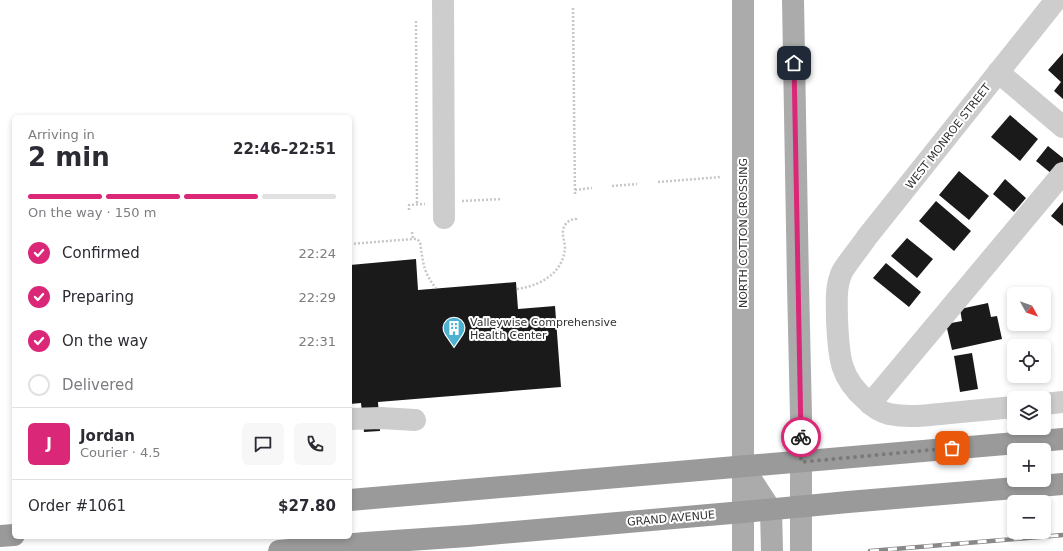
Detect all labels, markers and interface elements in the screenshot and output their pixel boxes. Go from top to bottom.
pin [777,46,811,80]
icon: home [783,52,805,74]
street label: WEST MONROE STREET [903,81,994,192]
text: Arriving in [28,127,95,142]
text: 22:46–22:51 [233,140,336,158]
text: 2 min [28,142,110,172]
street label: NORTH COTTON CROSSING [737,158,750,308]
text: On the way · 150 m [28,205,156,220]
icon: check [28,242,50,264]
text: Confirmed [62,244,140,262]
text: 22:24 [299,246,336,261]
icon: check [28,286,50,308]
north arrow [1007,287,1051,331]
map controls [1007,287,1051,539]
text: Preparing [62,288,134,306]
text: 22:29 [299,290,336,305]
building icon: Valleywise Comprehensive Health Center [441,315,467,348]
place label: Valleywise Comprehensive Health Center [470,316,617,342]
icon: check [28,330,50,352]
text: On the way [62,332,148,350]
text: 22:31 [299,334,336,349]
button: locate [1007,339,1051,383]
text: Delivered [62,376,134,394]
button: layers [1007,391,1051,435]
courier [781,417,821,457]
button: chat [242,423,284,465]
button: phone [294,423,336,465]
icon: bike [790,426,812,448]
text: Jordan [80,427,135,445]
pin [935,431,969,465]
text: J [46,435,52,453]
icon: bag [941,437,963,459]
button: + [1007,443,1051,487]
text: Courier · 4.5 [80,445,161,460]
button: − [1007,495,1051,539]
text: Order #1061 [28,497,126,515]
text: $27.80 [278,497,336,515]
street label: GRAND AVENUE [627,508,715,529]

